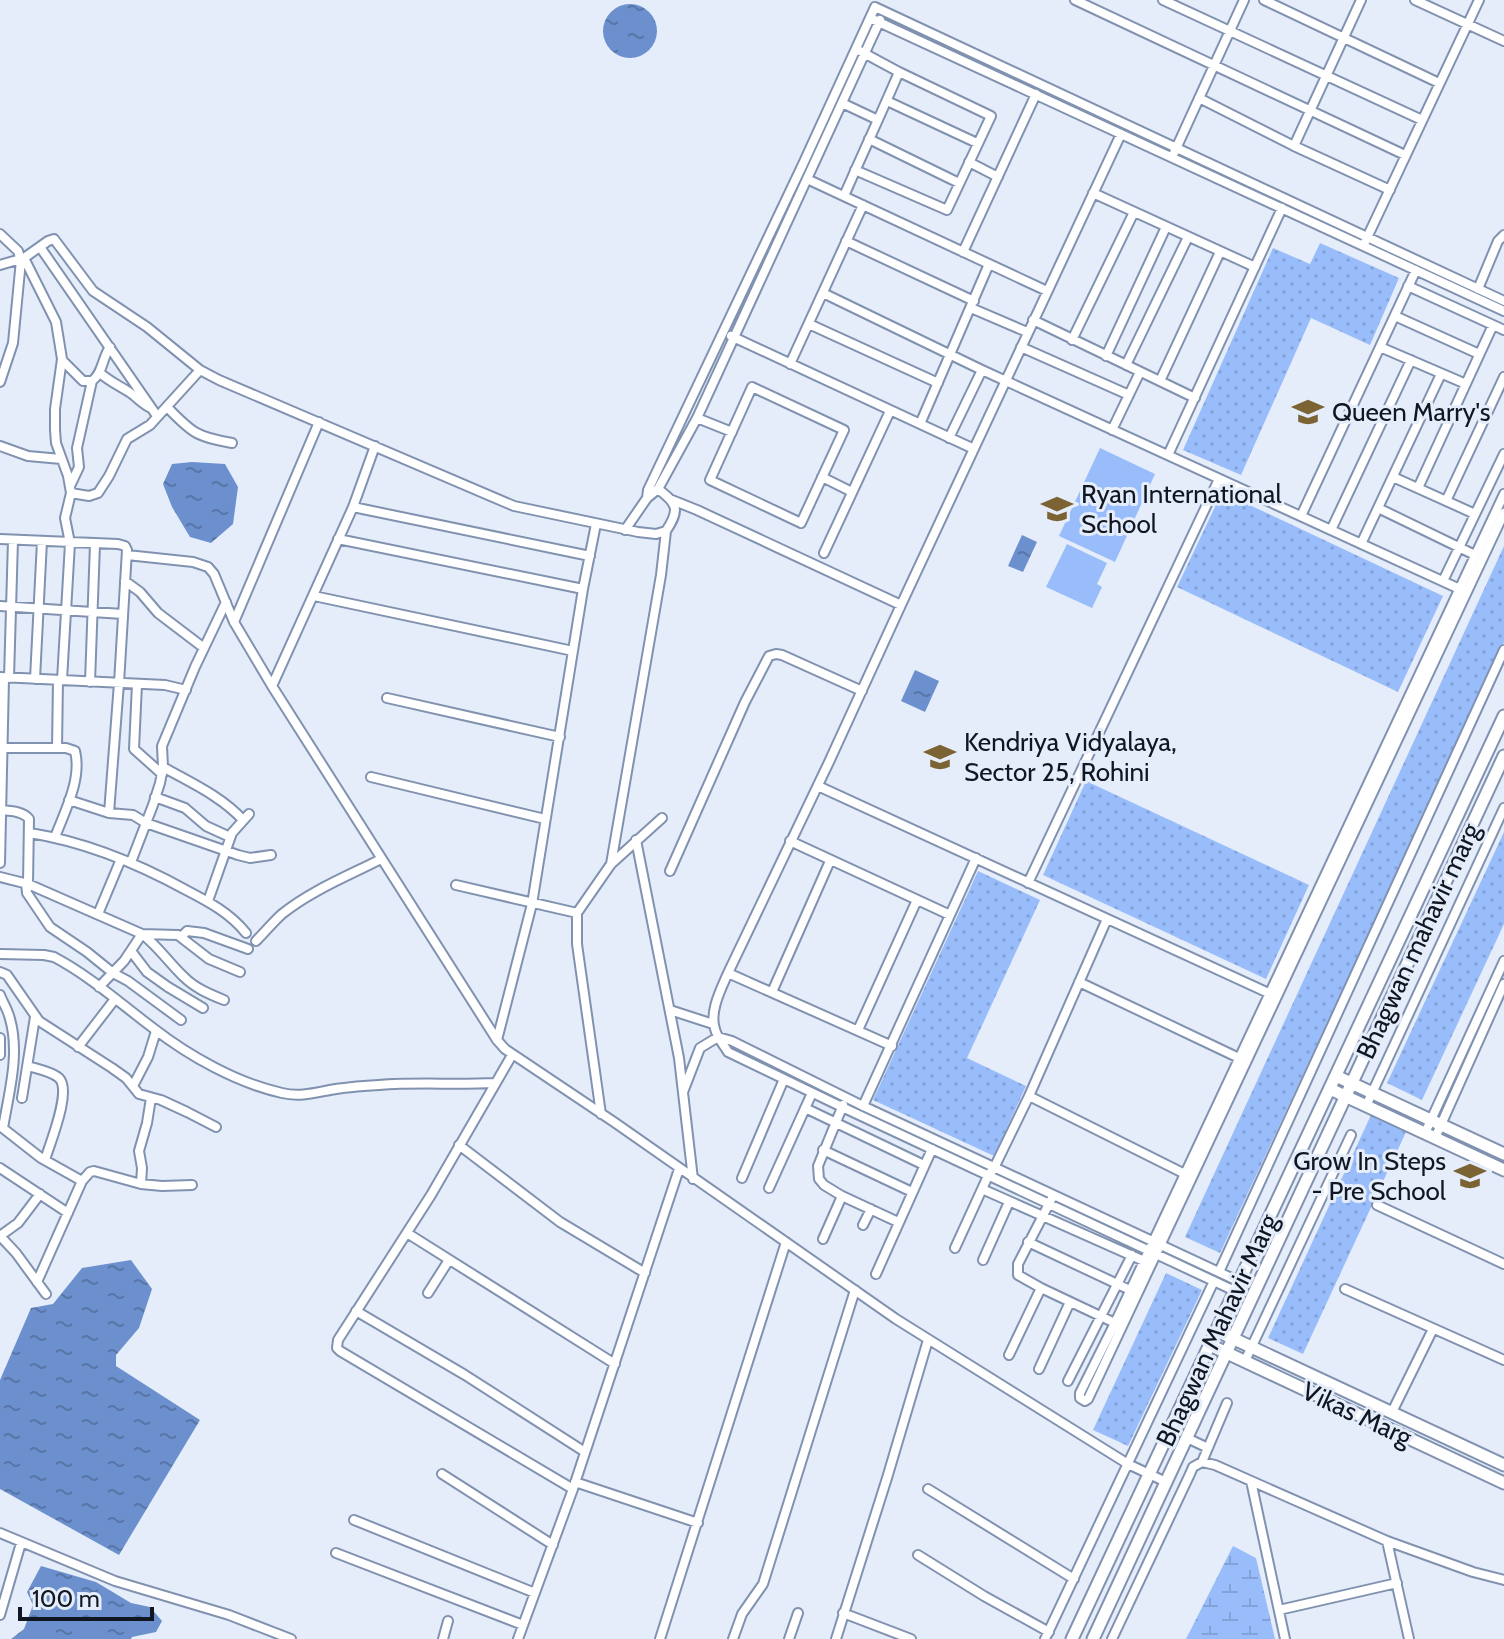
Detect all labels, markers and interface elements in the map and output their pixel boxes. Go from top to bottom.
school or university icon: Queen Marry's [1291,395,1325,429]
place label: Queen Marry's [1332,396,1491,428]
place label: Ryan International School [1081,478,1282,540]
school or university icon: Ryan International School [1040,492,1074,526]
place label: Kendriya Vidyalaya, Sector 25, Rohini [964,726,1177,788]
school or university icon: Kendriya Vidyalaya, Sector 25, Rohini [923,740,957,774]
street label: Bhagwan mahavir marg [1349,817,1487,1064]
place label: Grow In Steps - Pre School [1293,1145,1446,1207]
school or university icon: Grow In Steps - Pre School [1453,1159,1487,1193]
street label: Bhagwan Mahavir Marg [1149,1208,1285,1451]
street label: Vikas Marg [1297,1375,1418,1454]
scale bar [20,1571,152,1621]
text: 100 m [32,1584,100,1613]

